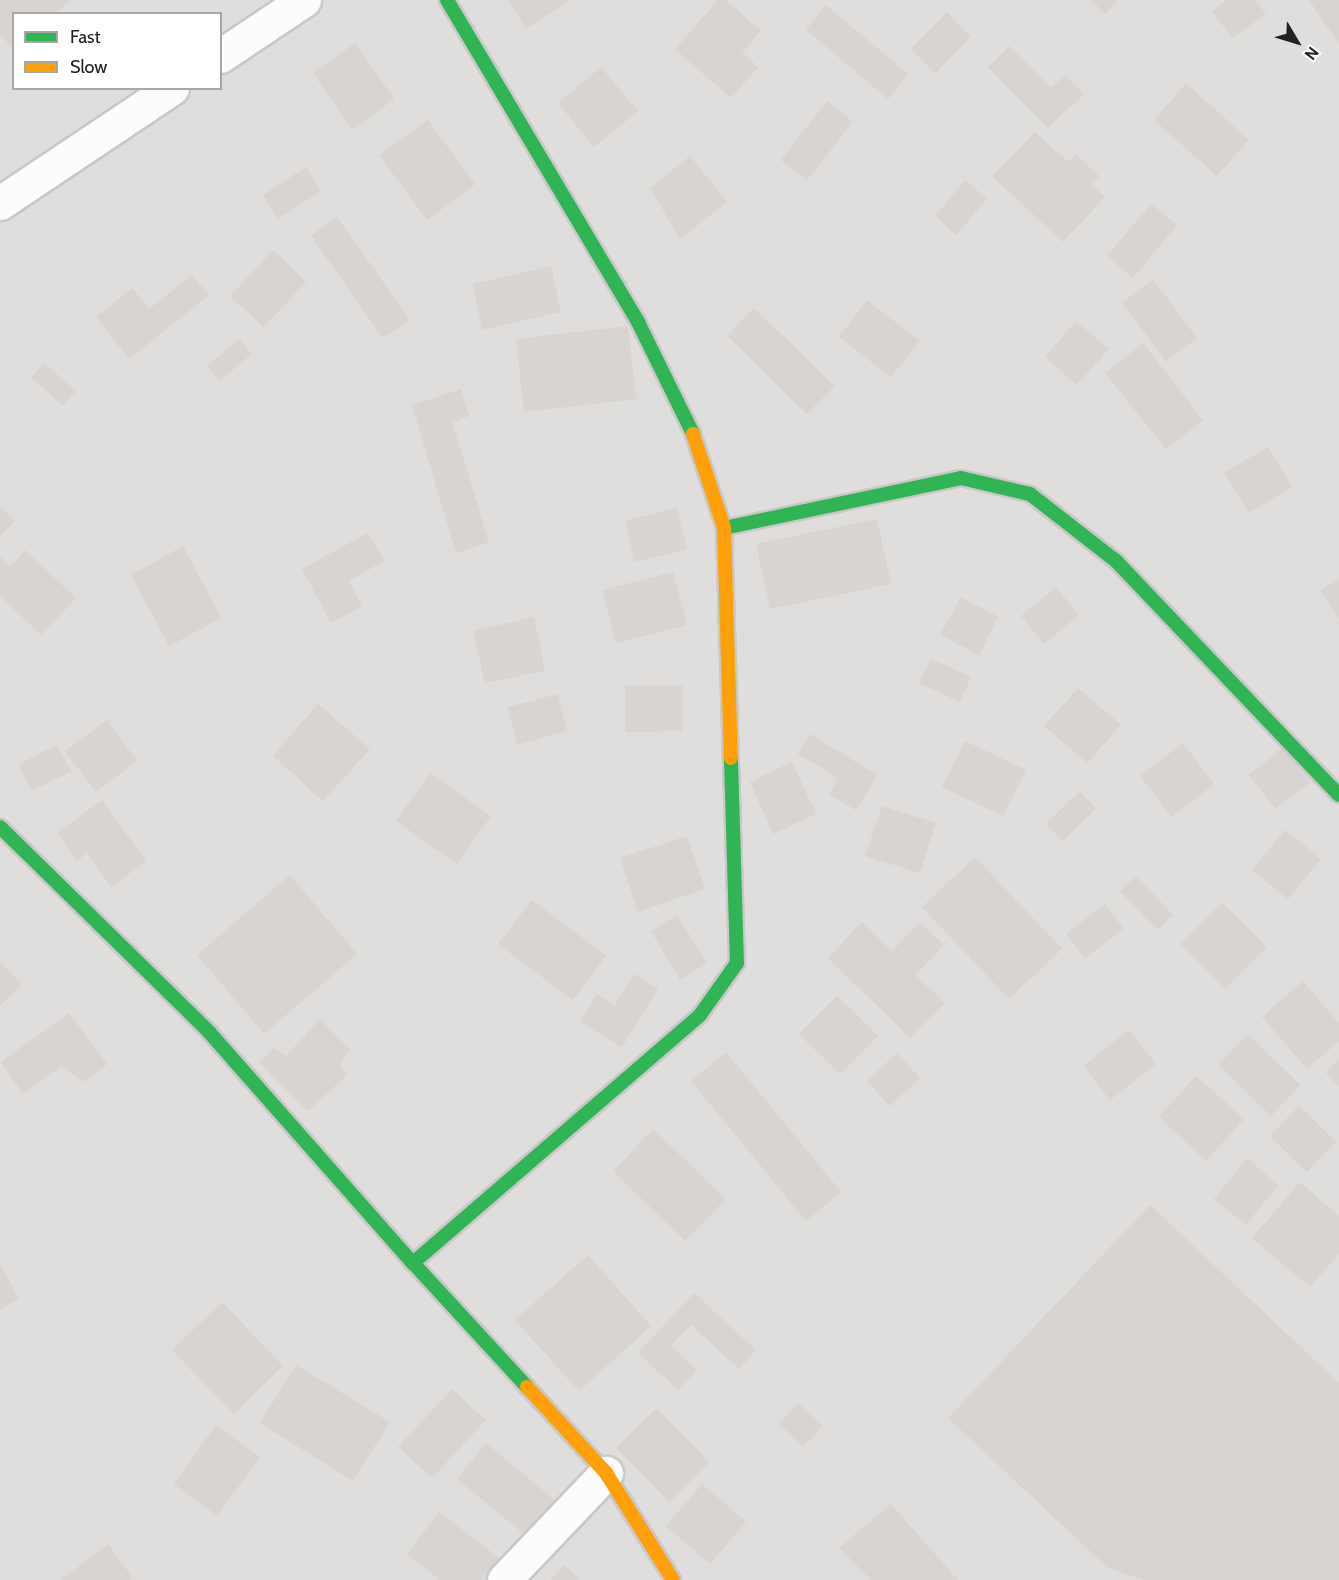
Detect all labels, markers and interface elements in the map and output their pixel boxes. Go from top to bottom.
legend [12,12,222,90]
north arrow [1267,12,1327,72]
text: Fast [70,26,101,48]
text: N [1301,43,1323,64]
text: Slow [70,56,107,78]

